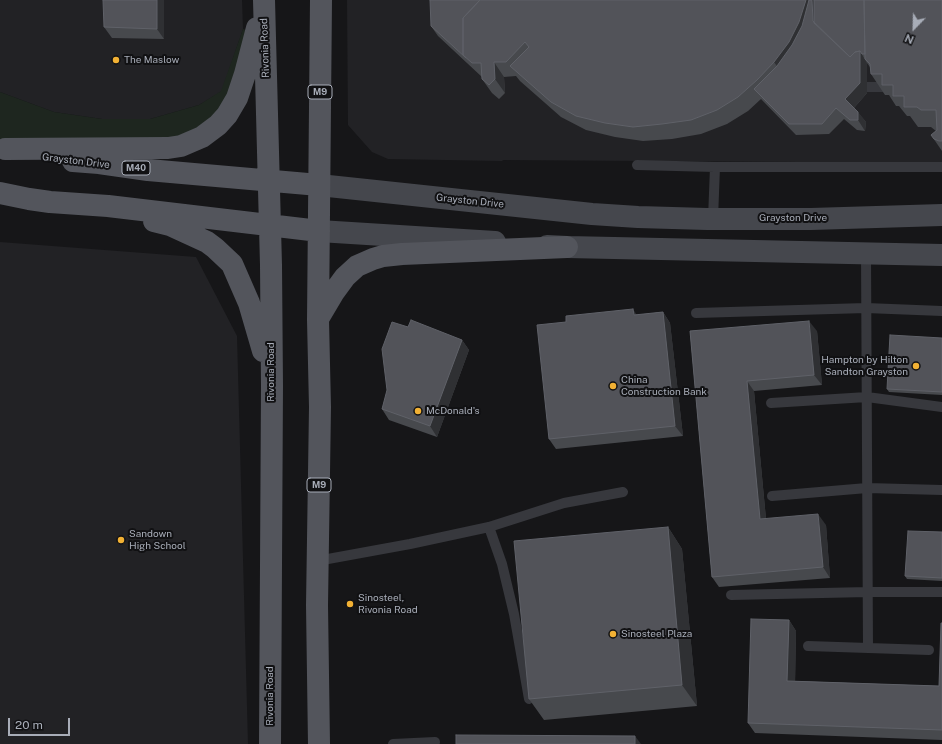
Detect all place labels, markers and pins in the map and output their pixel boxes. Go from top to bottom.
place label: The Maslow [124,54,179,66]
marker: The Maslow [111,55,121,65]
place label: Hampton by Hilton Sandton Grayston [821,354,908,378]
marker: Hampton by Hilton Sandton Grayston [911,361,921,371]
place label: China Construction Bank [621,374,707,398]
marker: China Construction Bank [608,381,618,391]
place label: McDonald's [426,405,479,417]
marker: McDonald's [413,406,423,416]
place label: Sandown High School [129,528,186,552]
marker: Sandown High School [116,535,126,545]
place label: Sinosteel, Rivonia Road [358,592,418,616]
marker: Sinosteel, Rivonia Road [345,599,355,609]
place label: Sinosteel Plaza [621,628,692,640]
marker: Sinosteel Plaza [608,629,618,639]

